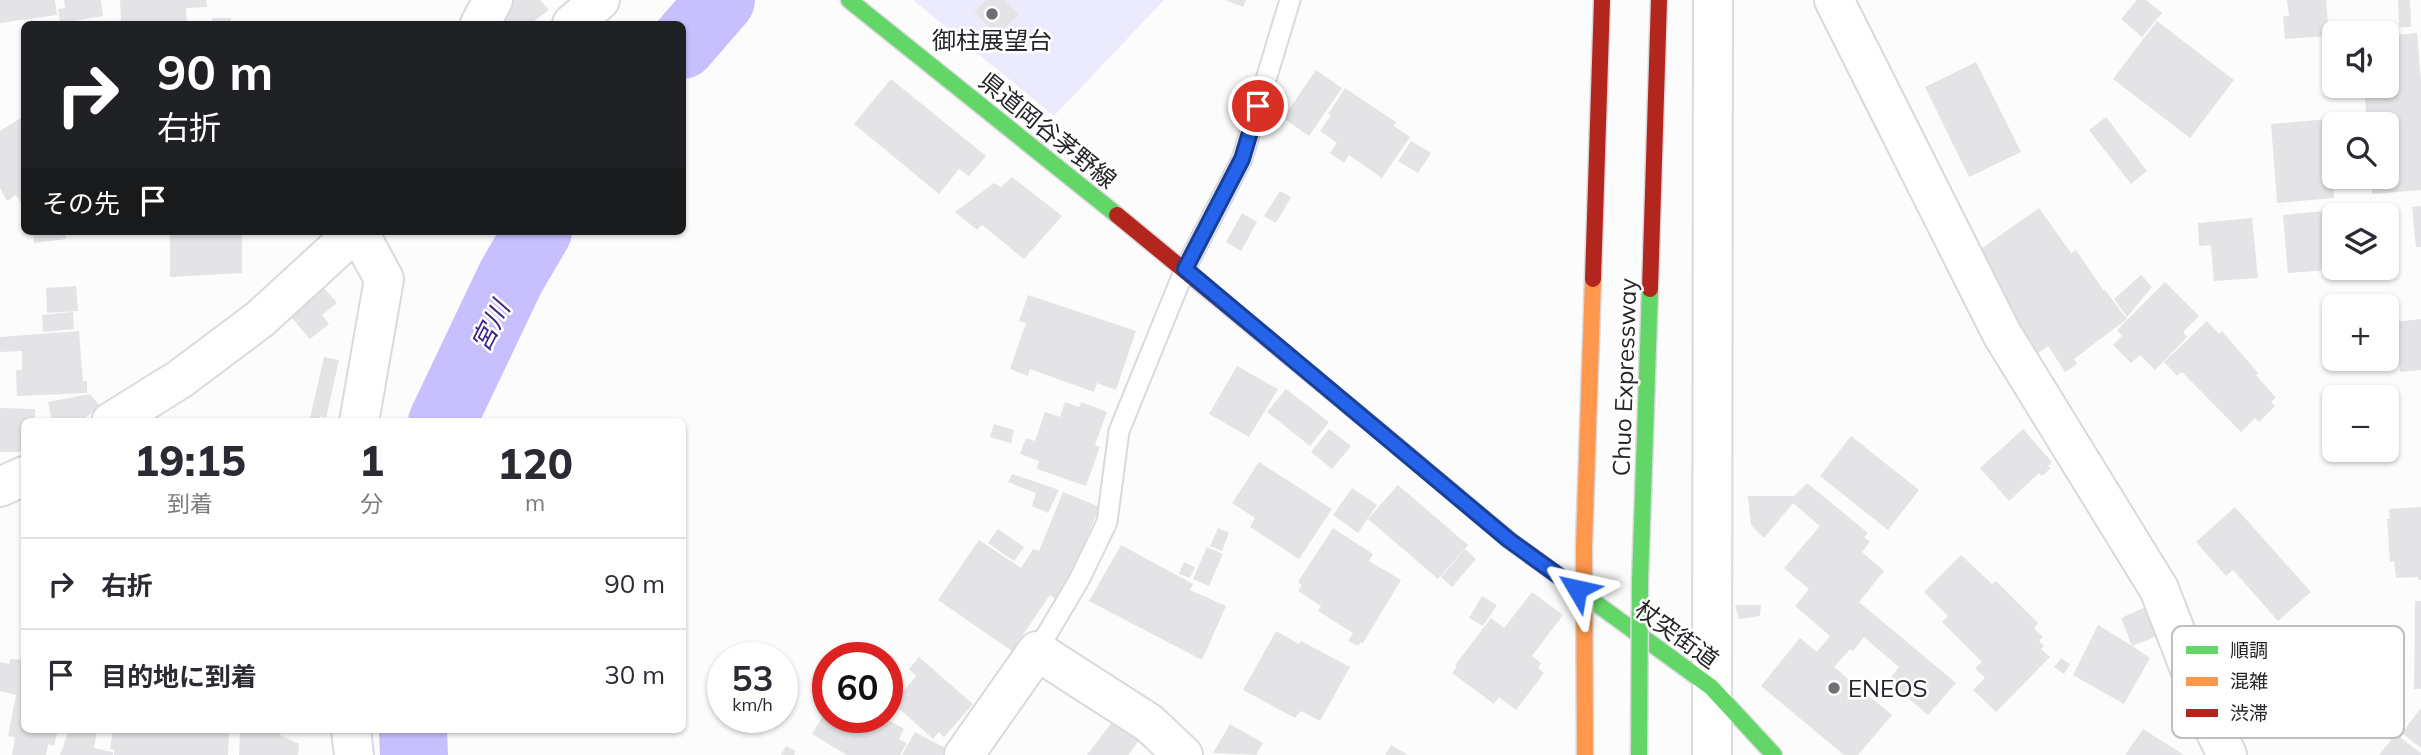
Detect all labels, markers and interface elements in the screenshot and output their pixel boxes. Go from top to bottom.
marker: 御柱展望台 [984,6,1000,22]
map controls [2322,21,2399,462]
button: sound [2322,21,2399,98]
place label: 御柱展望台 [932,25,1052,55]
text: 90 m [157,41,273,102]
icon: right [42,49,133,140]
street label: 県道岡谷茅野線 [973,65,1123,195]
pin [1228,76,1288,136]
icon: arrive [1239,87,1277,125]
text: 右折 [157,107,221,147]
button: search [2322,112,2399,189]
icon: arrive [134,182,172,220]
text: その先 [42,187,120,220]
button: layers [2322,203,2399,280]
street label: Chuo Expressway [1606,277,1642,477]
water label: 宮川 [463,293,518,357]
button: + [2322,294,2399,371]
button: − [2322,385,2399,462]
text: 19:15 [134,434,246,487]
text: 1 [359,434,384,487]
text: 120 [497,437,573,490]
text: m [525,488,545,517]
text: 到着 [167,489,213,518]
text: 分 [360,489,383,518]
position arrow [1540,552,1614,626]
icon: right [42,565,80,603]
text: 90 m [604,567,665,600]
text: 右折 [101,569,153,602]
street label: 杖突街道 [1629,594,1725,674]
legend [2172,626,2404,738]
text: 順調 [2230,638,2268,662]
speed limit sign: 60 [812,642,903,733]
icon: arrive [42,656,80,694]
text: 53 [731,656,774,700]
text: 30 m [604,658,665,691]
text: 目的地に到着 [101,660,257,693]
text: 混雑 [2230,669,2268,693]
place label: ENEOS [1848,673,1928,703]
marker: ENEOS [1826,680,1842,696]
text: km/h [732,693,773,716]
text: 渋滞 [2230,701,2268,725]

